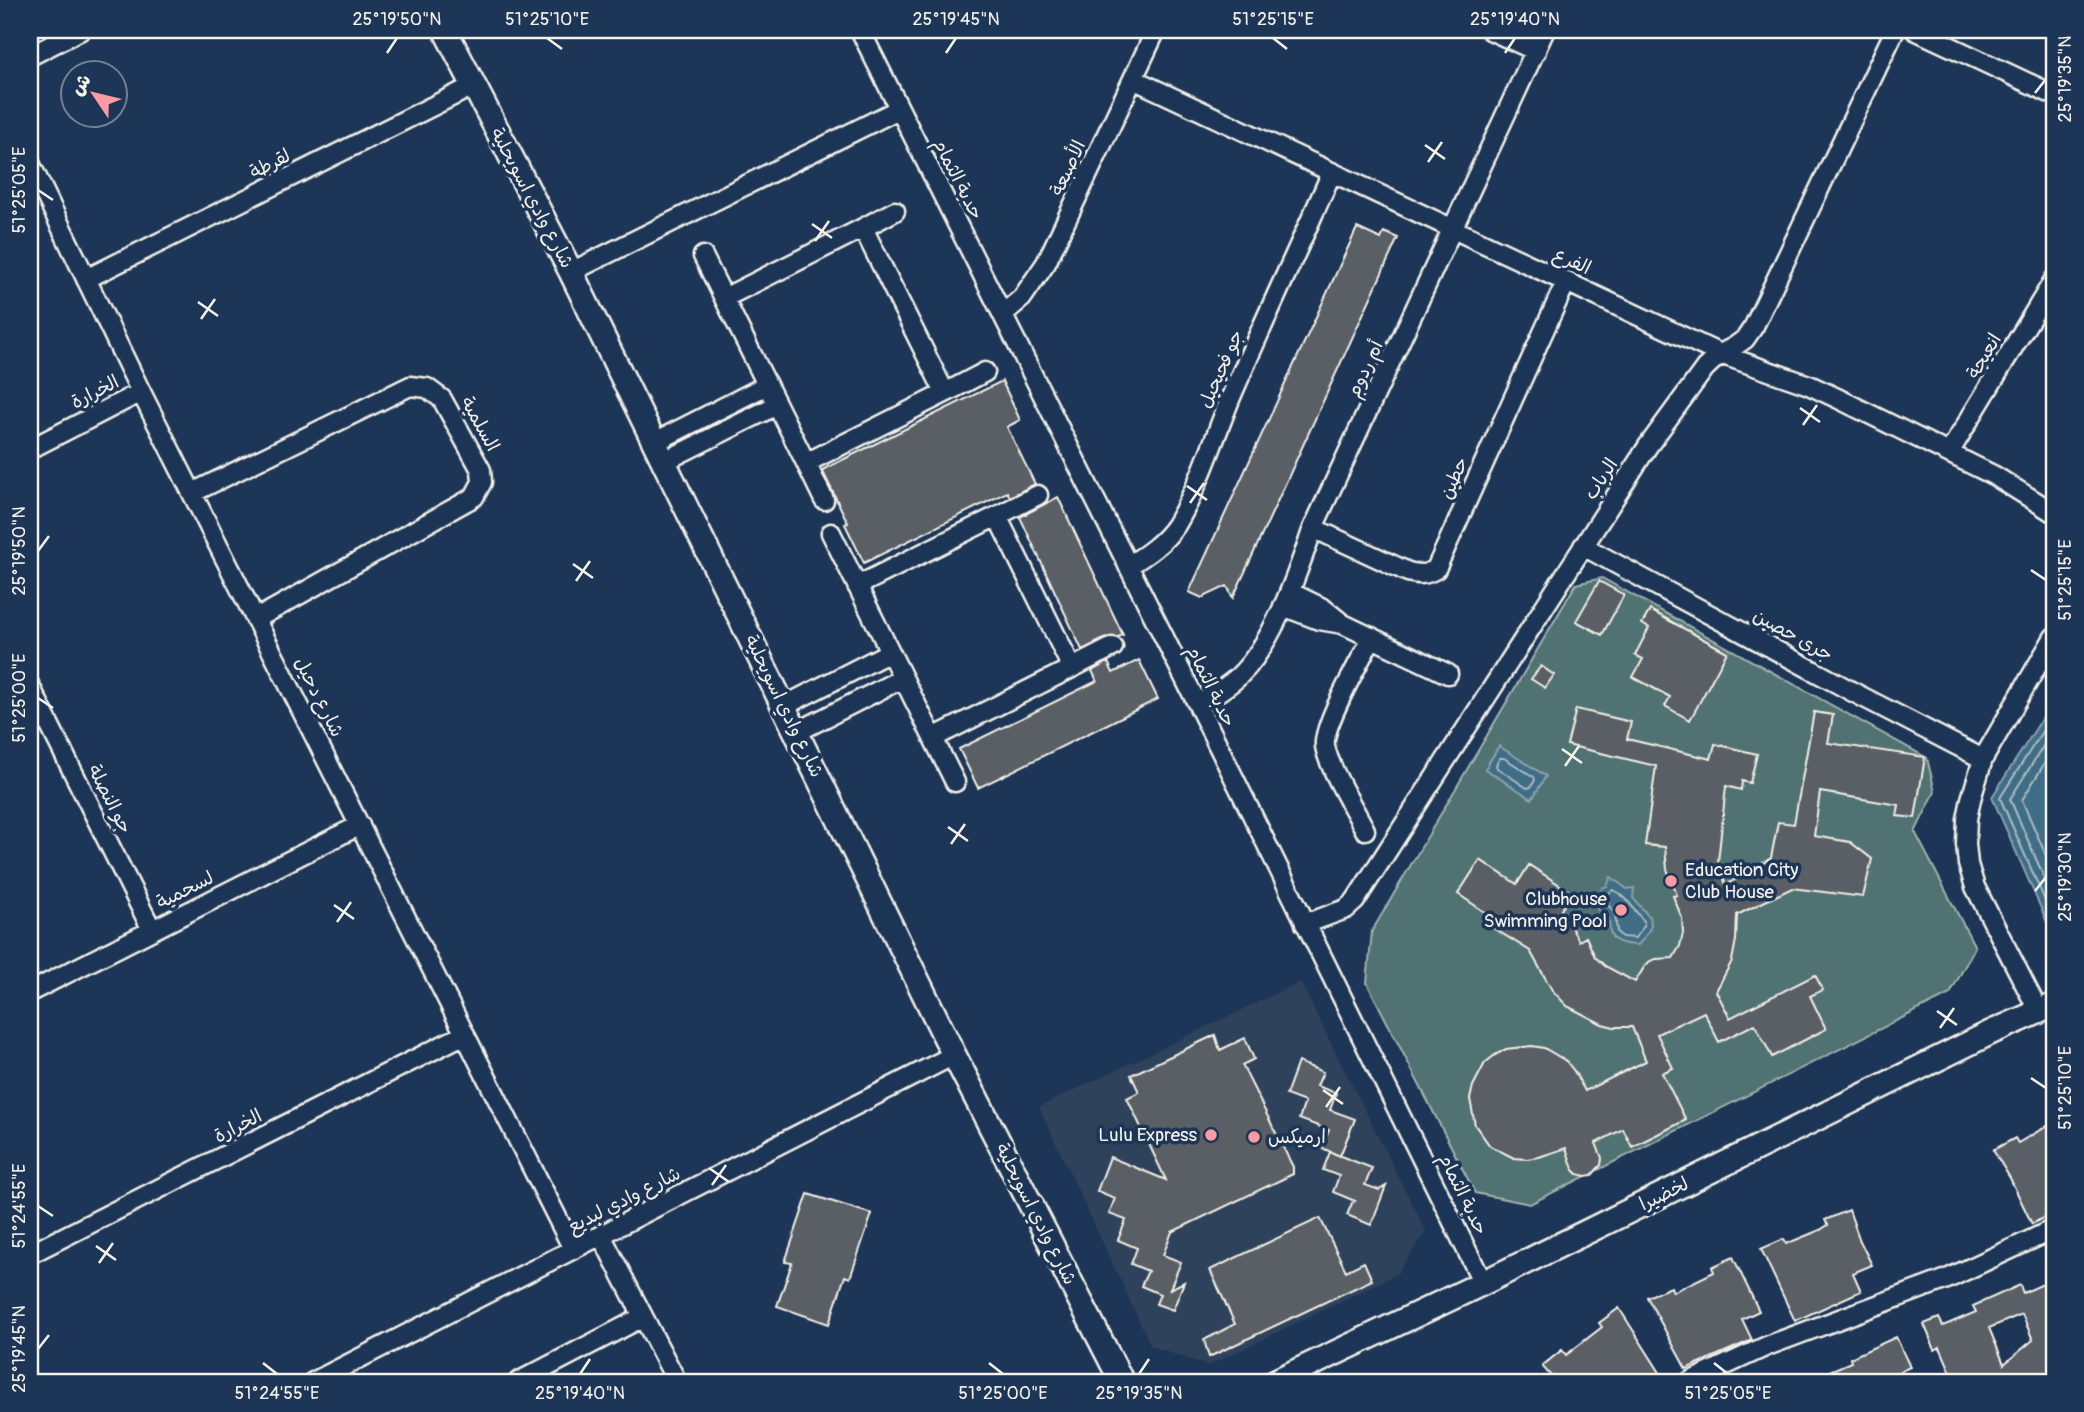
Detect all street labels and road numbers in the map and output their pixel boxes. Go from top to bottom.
street label: شارع وادي اسويحلية [483,124,579,273]
street label: حدبة الثمام [926,134,989,224]
street label: الأصبعة [1044,136,1091,199]
street label: لقرطة [245,144,295,184]
street label: الفرع [1549,242,1595,281]
street label: جو فحيحيل [1193,326,1249,412]
street label: انعيجة [1961,329,2007,383]
street label: أم ردوم [1341,336,1391,402]
street label: الخرارة [67,370,123,414]
street label: السلمية [455,392,505,456]
street label: حطين [1434,453,1474,503]
street label: الرباب [1579,454,1623,504]
street label: جرى حصين [1749,603,1837,667]
street label: شارع وادي اسويحلية [737,631,829,782]
street label: حدبة الثمام [1179,641,1241,732]
street label: شارع دحيل [288,653,349,741]
street label: جو النصلة [82,760,138,838]
street label: لسحمية [152,865,218,915]
street label: الخرارة [210,1104,266,1148]
street label: شارع وادي اسويحلية [988,1139,1082,1290]
street label: حدبة الثمام [1431,1149,1493,1240]
street label: شارع وادي لبديع [563,1161,686,1241]
street label: لخضيرا [1635,1172,1693,1216]

